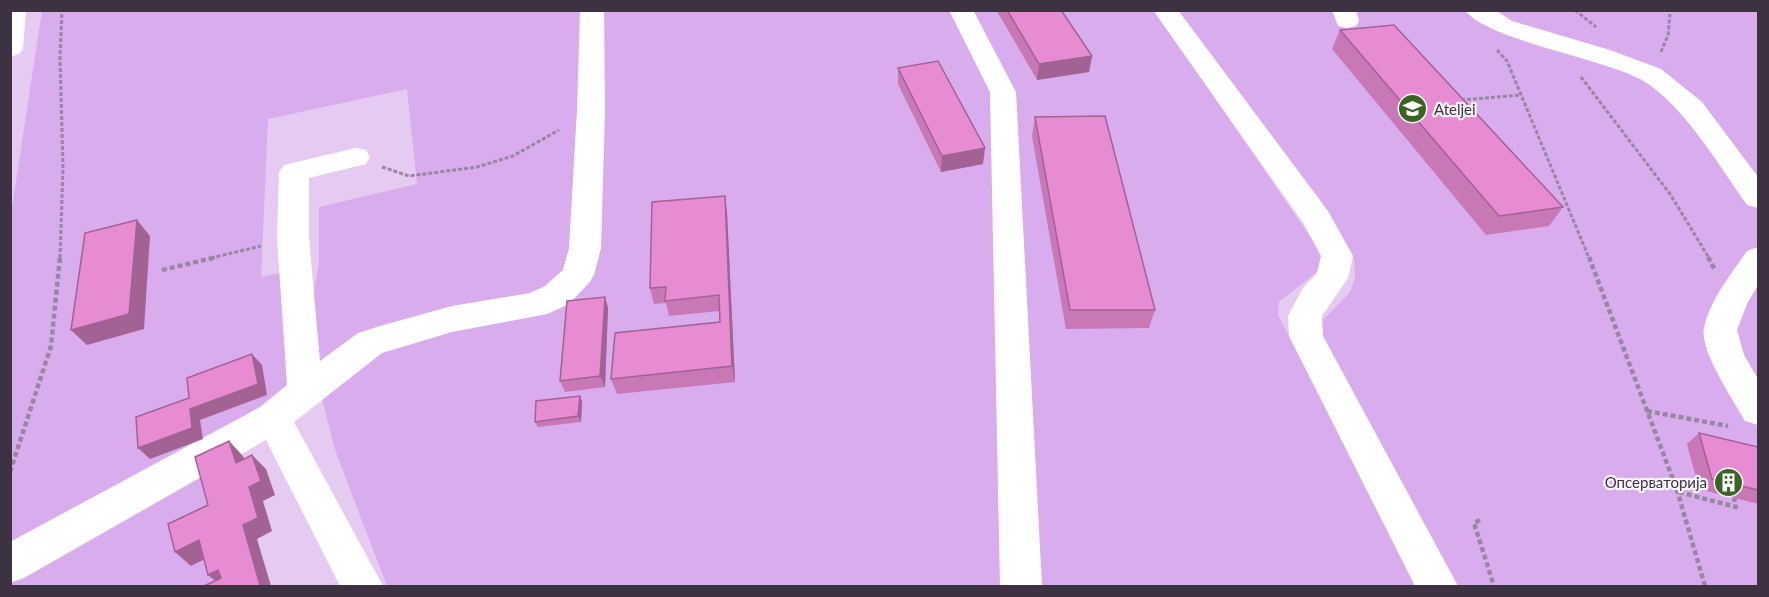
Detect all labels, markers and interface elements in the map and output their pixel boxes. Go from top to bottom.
school or university icon: Ateljei [1397,93,1429,125]
place label: Ateljei [1434,100,1476,118]
building icon: Опсерваторија [1712,466,1744,498]
place label: Опсерваторија [1605,473,1707,491]

